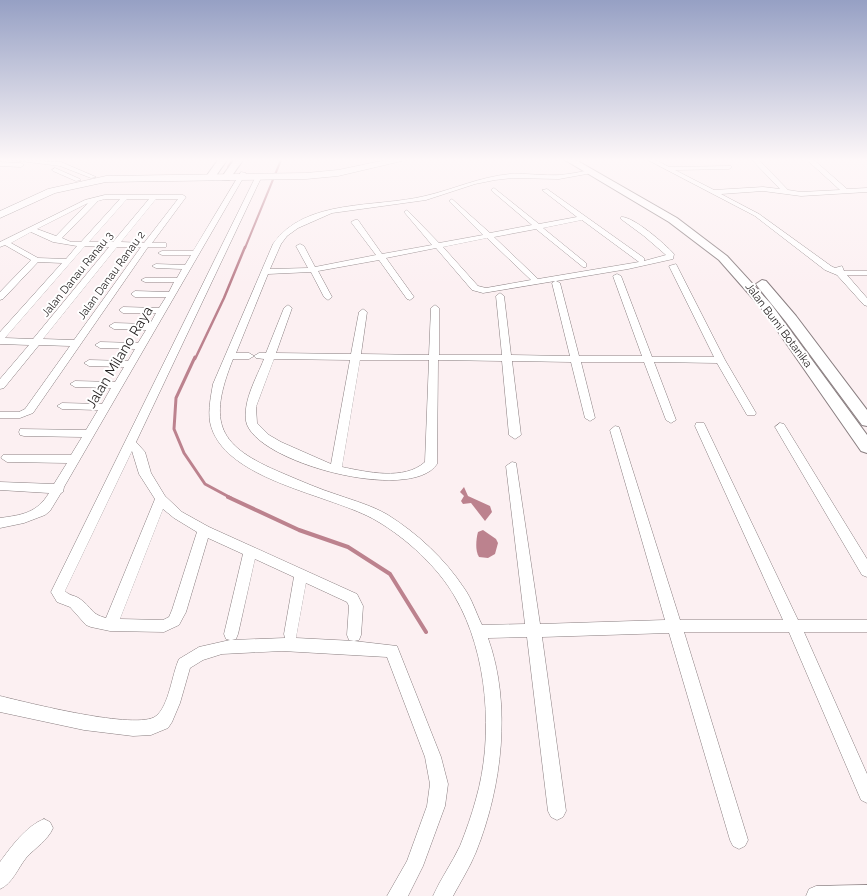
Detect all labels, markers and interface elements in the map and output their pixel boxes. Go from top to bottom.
street label: Jalan Danau Ranau 3 [39,229,116,319]
street label: Jalan Danau Ranau 2 [75,229,148,322]
street label: Jalan Bumi Botanika [743,280,815,370]
street label: Jalan Milano Raya [82,303,156,411]

